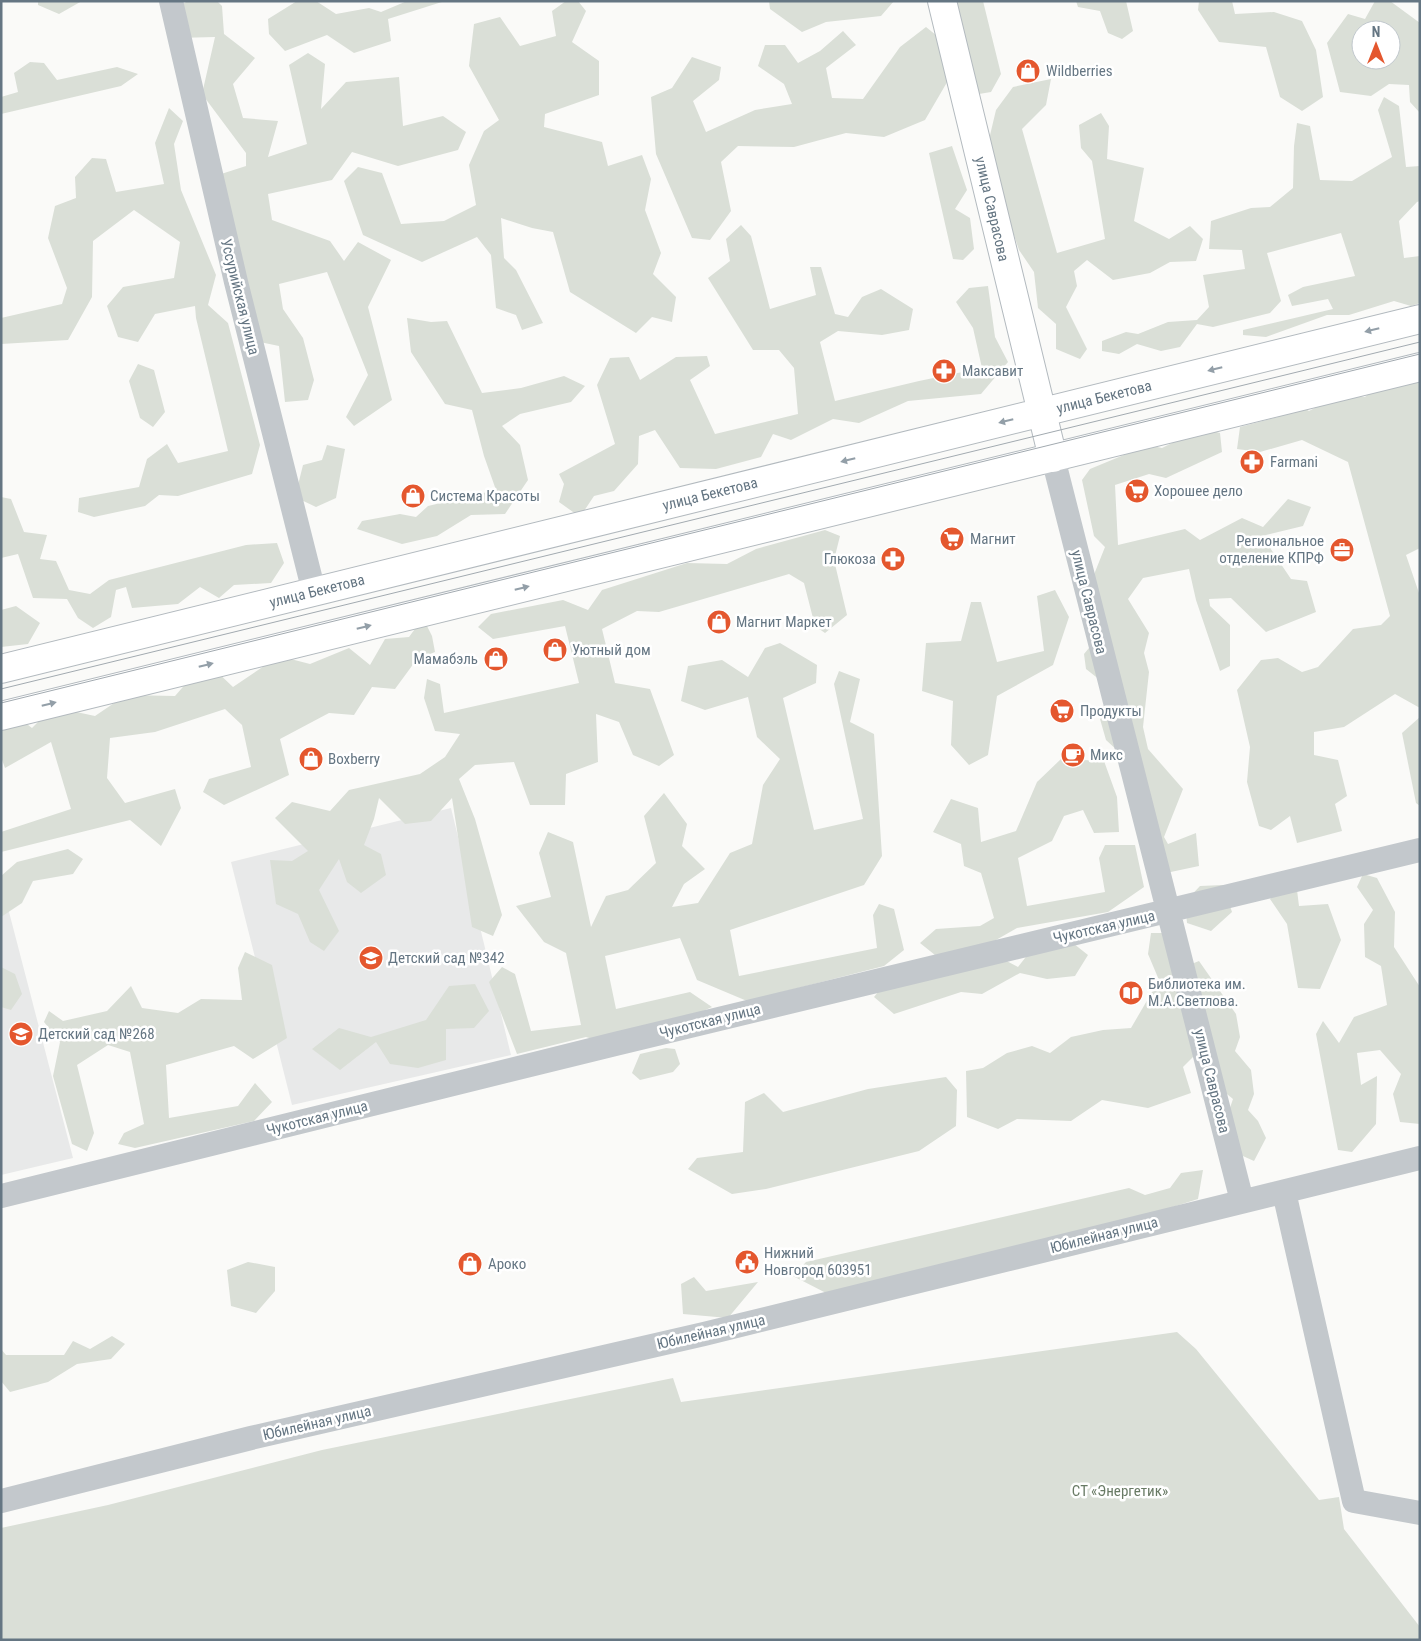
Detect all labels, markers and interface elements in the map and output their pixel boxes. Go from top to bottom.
north arrow [1351,20,1401,70]
text: N [1372,24,1380,40]
shop icon: Wildberries [1015,58,1041,84]
place label: Wildberries [1046,62,1113,80]
street label: улица Саврасова [971,155,1013,263]
street label: Уссурийская улица [217,237,263,357]
one-way arrow [1365,326,1380,334]
pharmacy icon: Максавит [931,358,957,384]
place label: Максавит [962,362,1023,380]
one-way arrow [1207,365,1222,373]
street label: улица Бекетова [1055,376,1153,418]
one-way arrow [998,417,1013,425]
pharmacy icon: Farmani [1239,449,1265,475]
place label: Farmani [1270,453,1318,471]
one-way arrow [841,456,856,464]
street label: улица Бекетова [661,473,759,515]
supermarket icon: Хорошее дело [1124,478,1150,504]
place label: Хорошее дело [1154,482,1243,500]
shop icon: Система Красоты [400,483,426,509]
place label: Система Красоты [430,487,540,505]
supermarket icon: Магнит [939,526,965,552]
place label: Магнит [970,530,1016,548]
place label: Региональное отделение КПРФ [1219,532,1324,567]
office icon: Региональное отделение КПРФ [1329,537,1355,563]
pharmacy icon: Глюкоза [880,546,906,572]
street label: улица Саврасова [1067,548,1111,656]
place label: Глюкоза [824,550,876,568]
street label: улица Бекетова [268,570,366,612]
one-way arrow [515,584,530,592]
shop icon: Магнит Маркет [706,609,732,635]
place label: Магнит Маркет [736,613,832,631]
one-way arrow [357,623,372,631]
shop icon: Уютный дом [542,637,568,663]
place label: Уютный дом [572,641,651,659]
shop icon: Мамабэль [483,646,509,672]
place label: Мамабэль [414,650,478,668]
one-way arrow [199,661,214,669]
supermarket icon: Продукты [1049,698,1075,724]
one-way arrow [41,700,56,708]
place label: Продукты [1080,702,1142,720]
cafe icon: Микс [1060,742,1086,768]
shop icon: Boxberry [298,746,324,772]
place label: Микс [1090,746,1123,764]
place label: Boxberry [328,750,380,768]
street label: Чукотская улица [1051,907,1157,947]
school or university icon: Детский сад №342 [358,945,384,971]
place label: Детский сад №342 [388,949,505,967]
place label: Библиотека им. М.А.Светлова. [1148,975,1246,1010]
library icon: Библиотека им. М.А.Светлова. [1118,980,1144,1006]
street label: Чукотская улица [657,1000,763,1042]
school or university icon: Детский сад №268 [8,1021,34,1047]
place label: Детский сад №268 [38,1025,155,1043]
street label: улица Саврасова [1190,1027,1234,1135]
street label: Чукотская улица [264,1097,370,1139]
street label: Юбилейная улица [1048,1213,1160,1257]
place label: Нижний Новгород 603951 [764,1244,872,1279]
public building icon: Нижний Новгород 603951 [734,1249,760,1275]
shop icon: Ароко [457,1251,483,1277]
place label: Ароко [488,1255,526,1273]
street label: Юбилейная улица [655,1311,767,1353]
street label: Юбилейная улица [261,1402,373,1444]
park label: СТ «Энергетик» [1072,1482,1168,1500]

